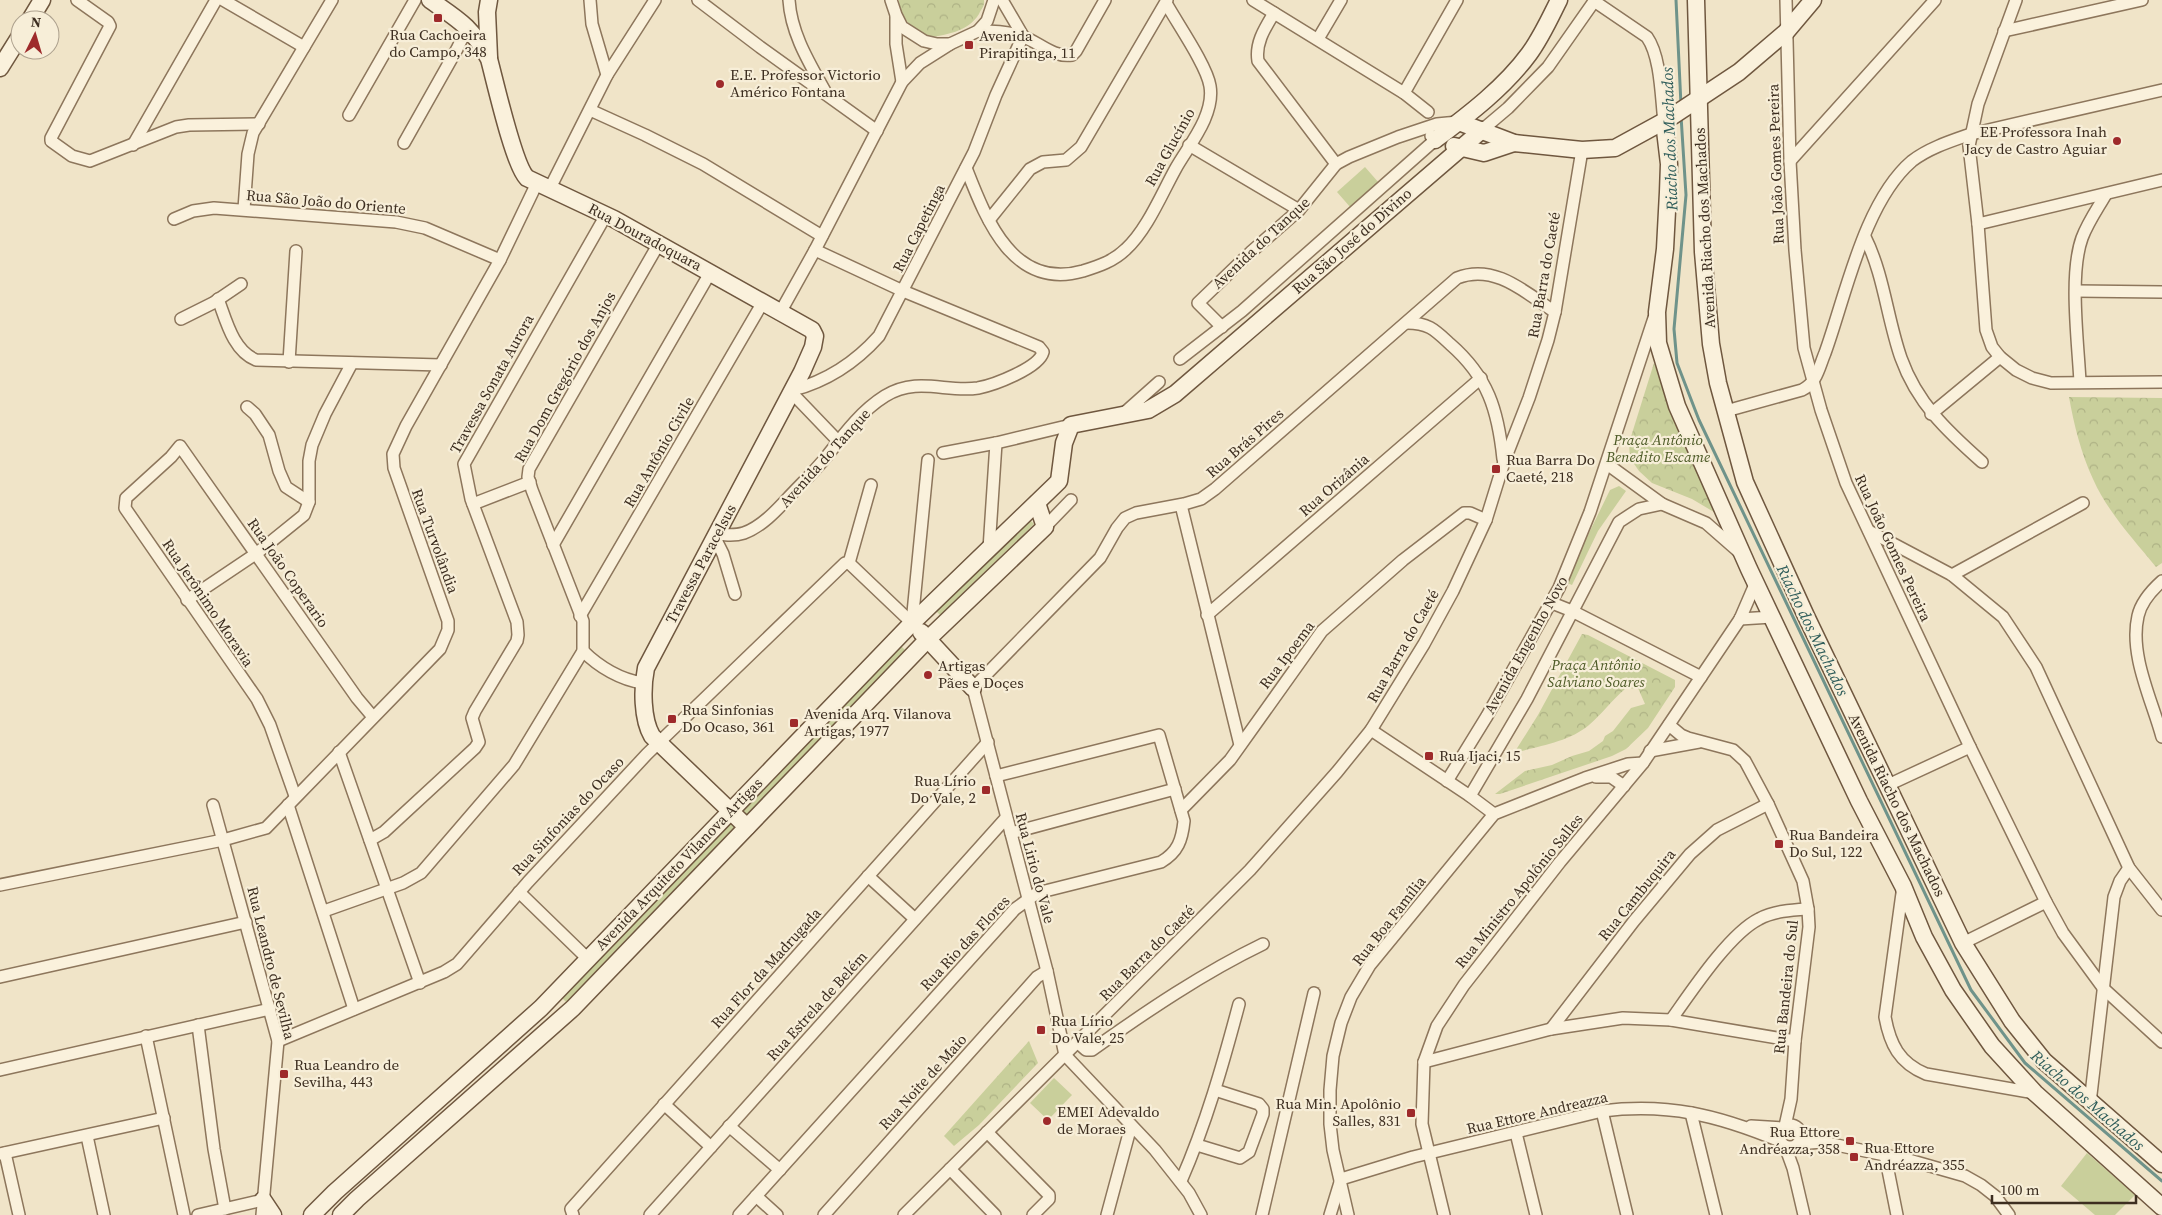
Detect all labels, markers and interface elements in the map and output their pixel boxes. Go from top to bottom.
north arrow [10,10,60,60]
text: N [30,12,42,32]
marker: Rua Cachoeira do Campo, 348 [432,12,444,24]
place label: Rua Cachoeira do Campo, 348 [389,24,487,62]
place label: Avenida Pirapitinga, 11 [979,25,1076,63]
marker: Avenida Pirapitinga, 11 [963,39,975,51]
place label: E.E. Professor Victorio Américo Fontana [730,64,881,102]
water label: Riacho dos Machados [1655,67,1683,212]
marker: E.E. Professor Victorio Américo Fontana [714,78,726,90]
street label: Rua João Gomes Pereira [1762,83,1789,245]
street label: Rua Glucínio [1139,104,1200,190]
place label: EE Professora Inah Jacy de Castro Aguiar [1964,121,2108,159]
street label: Avenida Riacho dos Machados [1689,127,1720,329]
marker: EE Professora Inah Jacy de Castro Aguiar [2111,135,2123,147]
street label: Rua Capetinga [887,180,950,275]
street label: Rua São José do Divino [1287,183,1416,298]
street label: Rua São João do Oriente [245,184,407,219]
street label: Avenida do Tanque [1207,192,1314,294]
street label: Rua Douradoquara [585,198,706,276]
street label: Rua Barra do Caeté [1522,210,1565,340]
street label: Rua Dom Gregório dos Anjos [509,287,620,466]
street label: Travessa Sonata Aurora [444,310,539,457]
street label: Rua Antônio Civile [618,392,699,511]
street label: Avenida do Tanque [774,403,875,512]
street label: Rua Brás Pires [1201,403,1288,482]
park label: Praça Antônio Benedito Escame [1605,429,1710,467]
street label: Rua Orizânia [1294,448,1373,521]
place label: Rua Barra Do Caeté, 218 [1506,449,1595,487]
marker: Rua Barra Do Caeté, 218 [1490,463,1502,475]
street label: Rua João Gomes Pereira [1850,471,1937,625]
street label: Rua Turvolândia [407,486,464,596]
street label: Travessa Paracelsus [660,500,741,627]
street label: Rua João Coperario [243,514,334,632]
street label: Rua Jerônimo Moravia [158,535,259,671]
water label: Riacho dos Machados [1771,560,1854,700]
street label: Avenida Engenho Novo [1479,572,1572,718]
street label: Rua Barra do Caeté [1362,585,1444,706]
street label: Rua Ipoema [1254,616,1319,693]
park label: Praça Antônio Salviano Soares [1547,654,1645,692]
place label: Artigas Pães e Doçes [938,655,1024,693]
marker: Artigas Pães e Doçes [922,669,934,681]
place label: Rua Sinfonias Do Ocaso, 361 [682,699,775,737]
place label: Avenida Arq. Vilanova Artigas, 1977 [804,703,952,741]
street label: Avenida Riacho dos Machados [1844,710,1951,900]
marker: Rua Sinfonias Do Ocaso, 361 [666,713,678,725]
marker: Avenida Arq. Vilanova Artigas, 1977 [788,717,800,729]
place label: Rua Ijaci, 15 [1439,745,1521,766]
marker: Rua Ijaci, 15 [1423,750,1435,762]
street label: Rua Sinfonias do Ocaso [507,752,628,880]
place label: Rua Lírio Do Vale, 2 [910,770,976,808]
street label: Avenida Arquiteto Vilanova Artigas [590,773,767,955]
marker: Rua Lírio Do Vale, 2 [980,784,992,796]
street label: Rua Ministro Apolônio Salles [1450,809,1588,972]
street label: Rua Lirio do Vale [1011,810,1060,926]
place label: Rua Bandeira Do Sul, 122 [1789,824,1879,862]
marker: Rua Bandeira Do Sul, 122 [1773,838,1785,850]
street label: Rua Cambuquira [1593,844,1680,945]
street label: Rua Boa Família [1347,871,1430,970]
street label: Rua Leandro de Sevilha [242,884,301,1042]
street label: Rua Rio das Flores [915,890,1014,995]
street label: Rua Barra do Caeté [1094,900,1199,1005]
street label: Rua Flor da Madrugada [706,903,826,1033]
street label: Rua Bandeira do Sul [1768,918,1803,1055]
street label: Rua Estrela de Belém [762,946,872,1065]
place label: Rua Lírio Do Vale, 25 [1051,1010,1124,1048]
marker: Rua Lírio Do Vale, 25 [1035,1024,1047,1036]
street label: Rua Noite de Maio [874,1029,971,1134]
water label: Riacho dos Machados [2026,1044,2150,1156]
place label: Rua Leandro de Sevilha, 443 [294,1054,400,1092]
marker: Rua Leandro de Sevilha, 443 [278,1068,290,1080]
street label: Rua Ettore Andreazza [1464,1086,1610,1139]
place label: Rua Min. Apolônio Salles, 831 [1276,1093,1401,1131]
place label: EMEI Adevaldo de Moraes [1057,1101,1160,1139]
marker: Rua Min. Apolônio Salles, 831 [1405,1107,1417,1119]
marker: EMEI Adevaldo de Moraes [1041,1115,1053,1127]
place label: Rua Ettore Andréazza, 358 [1739,1121,1840,1159]
marker: Rua Ettore Andréazza, 358 [1844,1135,1856,1147]
place label: Rua Ettore Andréazza, 355 [1864,1137,1965,1175]
marker: Rua Ettore Andréazza, 355 [1848,1151,1860,1163]
scale bar [1992,1172,2136,1204]
text: 100 m [2000,1179,2040,1200]

